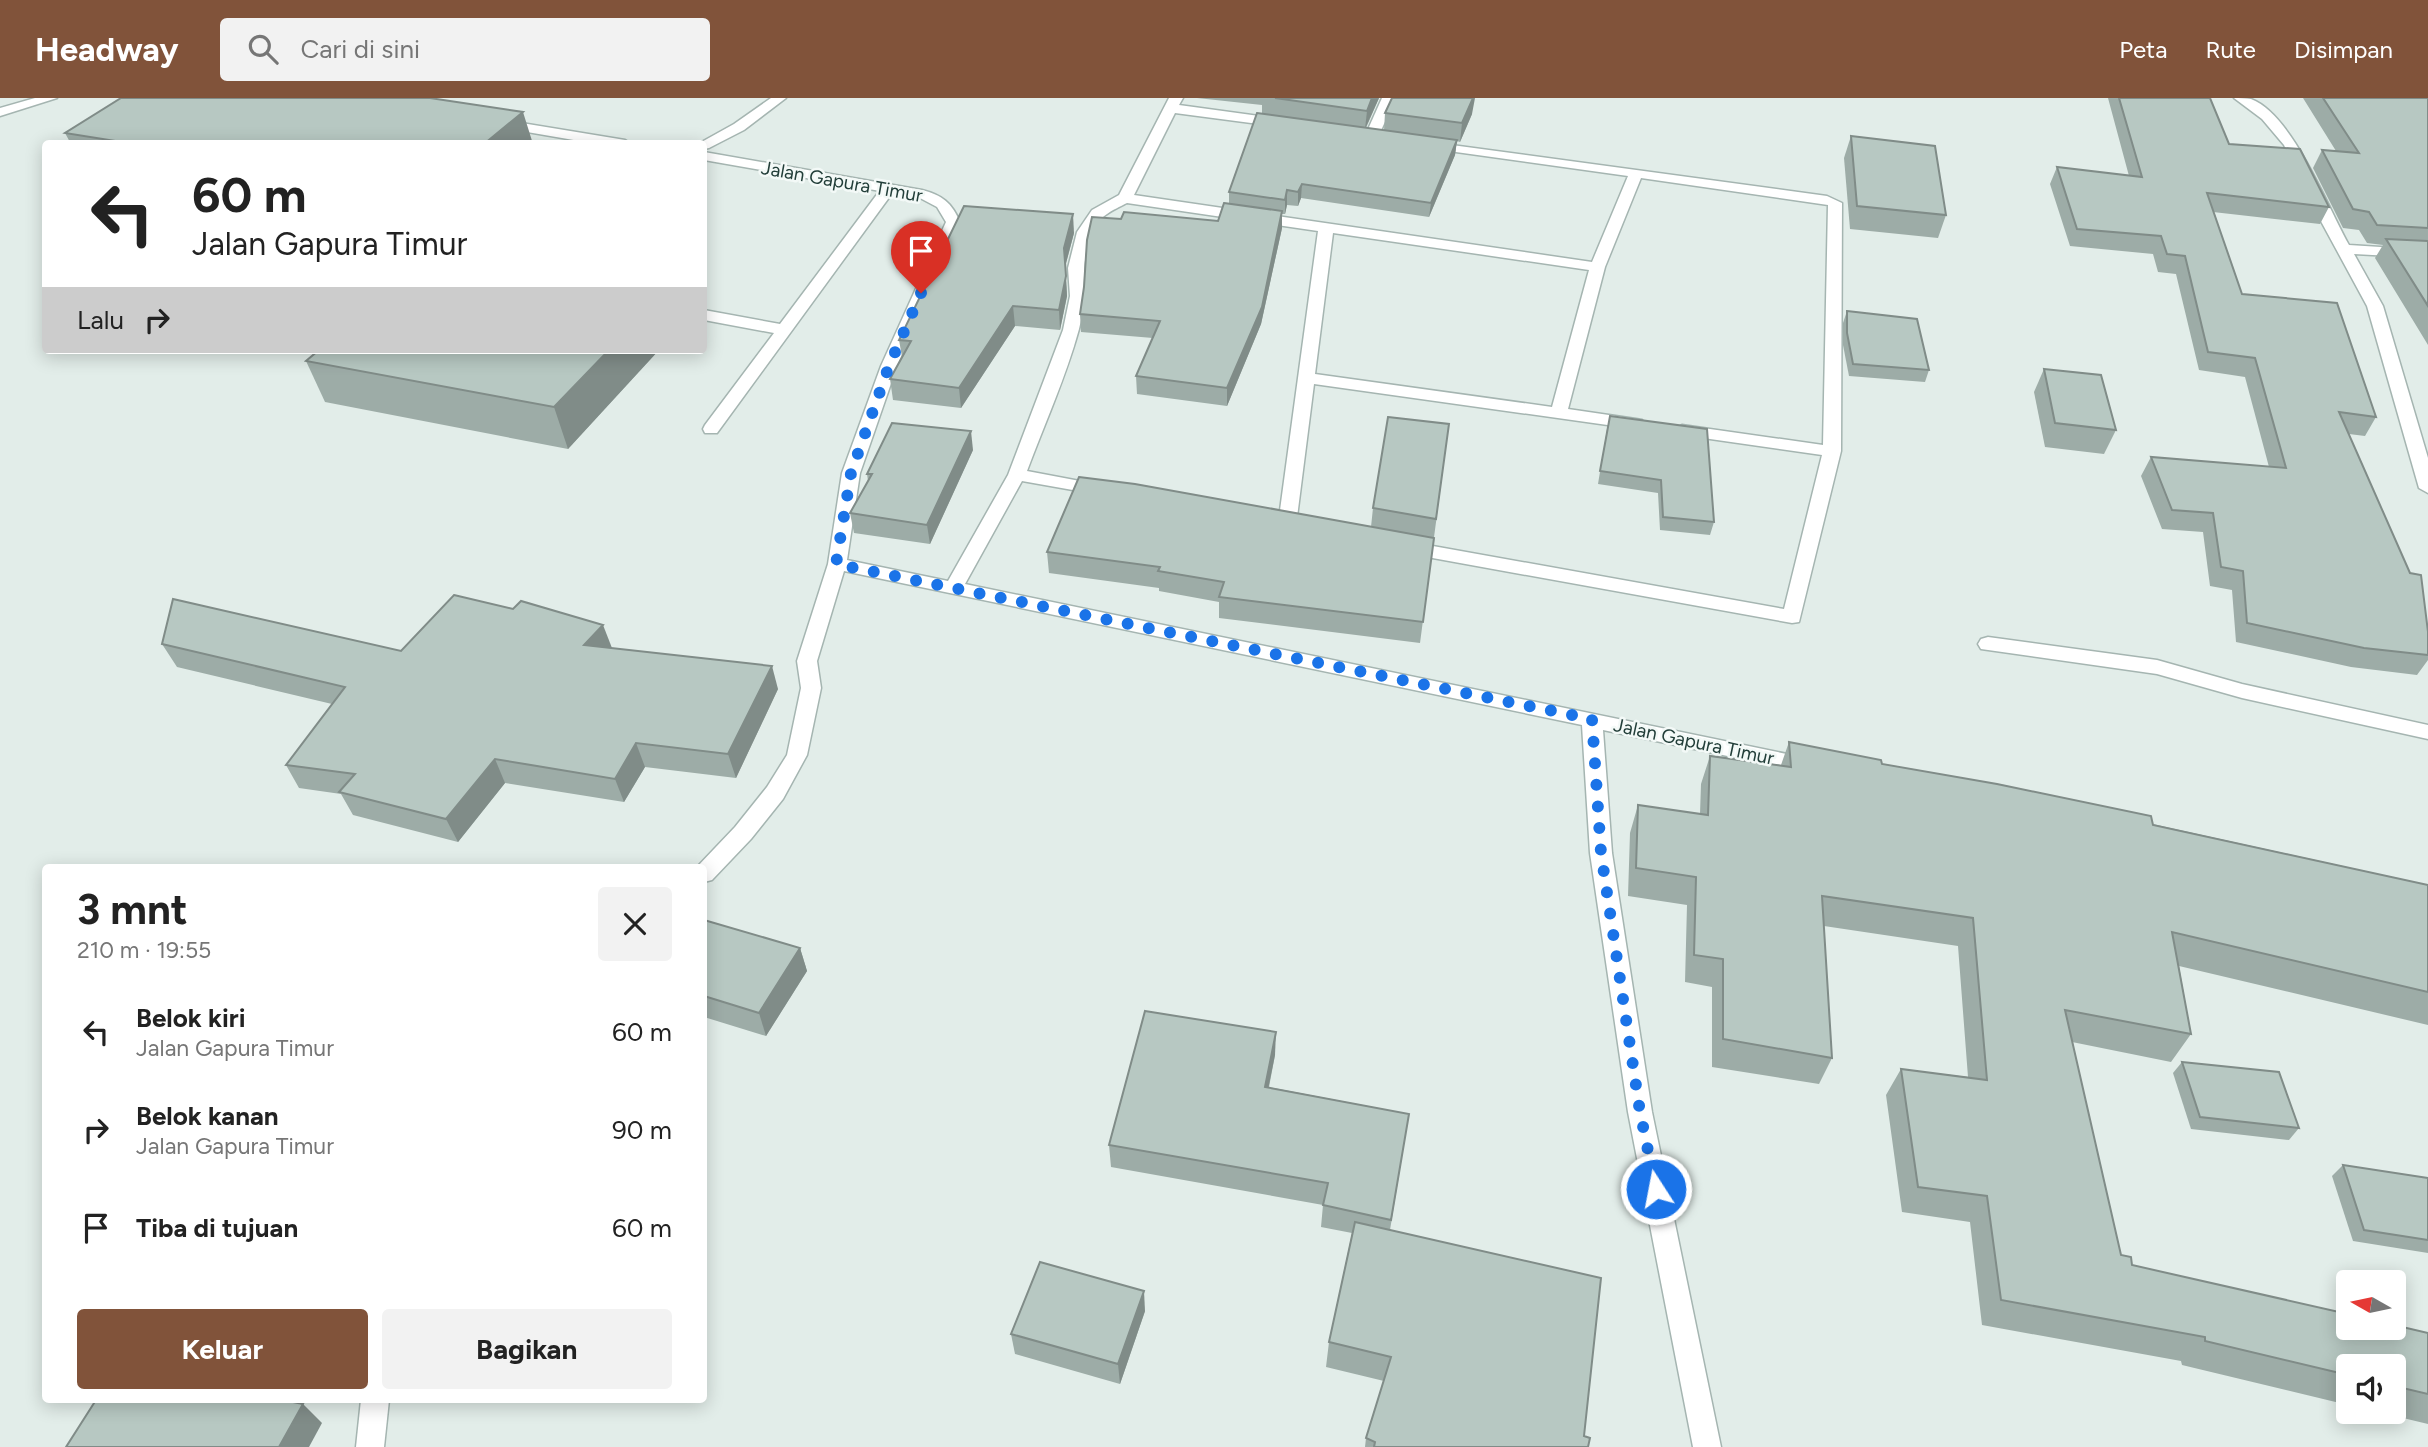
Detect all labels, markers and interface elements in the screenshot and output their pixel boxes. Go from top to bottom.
search box [220,18,710,81]
text: Headway [35,30,178,69]
icon: search [244,30,282,68]
text: Cari di sini [300,33,420,65]
text: Peta [2119,35,2167,64]
text: Rute [2205,35,2256,64]
text: Disimpan [2294,35,2393,64]
street label: Jalan Gapura Timur [759,156,925,207]
text: 60 m [192,165,307,224]
icon: left [77,168,168,259]
pin [891,221,951,293]
text: Jalan Gapura Timur [192,225,467,263]
icon: arrive [902,232,940,270]
icon: right [138,301,176,339]
text: Lalu [77,304,124,336]
street label: Jalan Gapura Timur [1612,713,1777,770]
text: 3 mnt [77,884,188,935]
button: close [598,887,672,961]
text: 210 m · 19:55 [77,936,211,964]
text: Belok kiri [136,1002,245,1034]
icon: left [77,1013,115,1051]
text: 60 m [612,1016,672,1048]
text: Jalan Gapura Timur [136,1034,334,1062]
text: Belok kanan [136,1100,279,1132]
icon: right [77,1111,115,1149]
text: 90 m [612,1114,672,1146]
text: Jalan Gapura Timur [136,1132,334,1160]
position arrow [1619,1152,1693,1226]
icon: arrive [77,1209,115,1247]
text: Tiba di tujuan [136,1212,298,1244]
text: 60 m [612,1212,672,1244]
north arrow [2336,1270,2406,1340]
map controls [2336,1270,2406,1424]
button: Keluar [77,1309,368,1389]
button: Bagikan [382,1309,672,1389]
button: sound [2336,1354,2406,1424]

